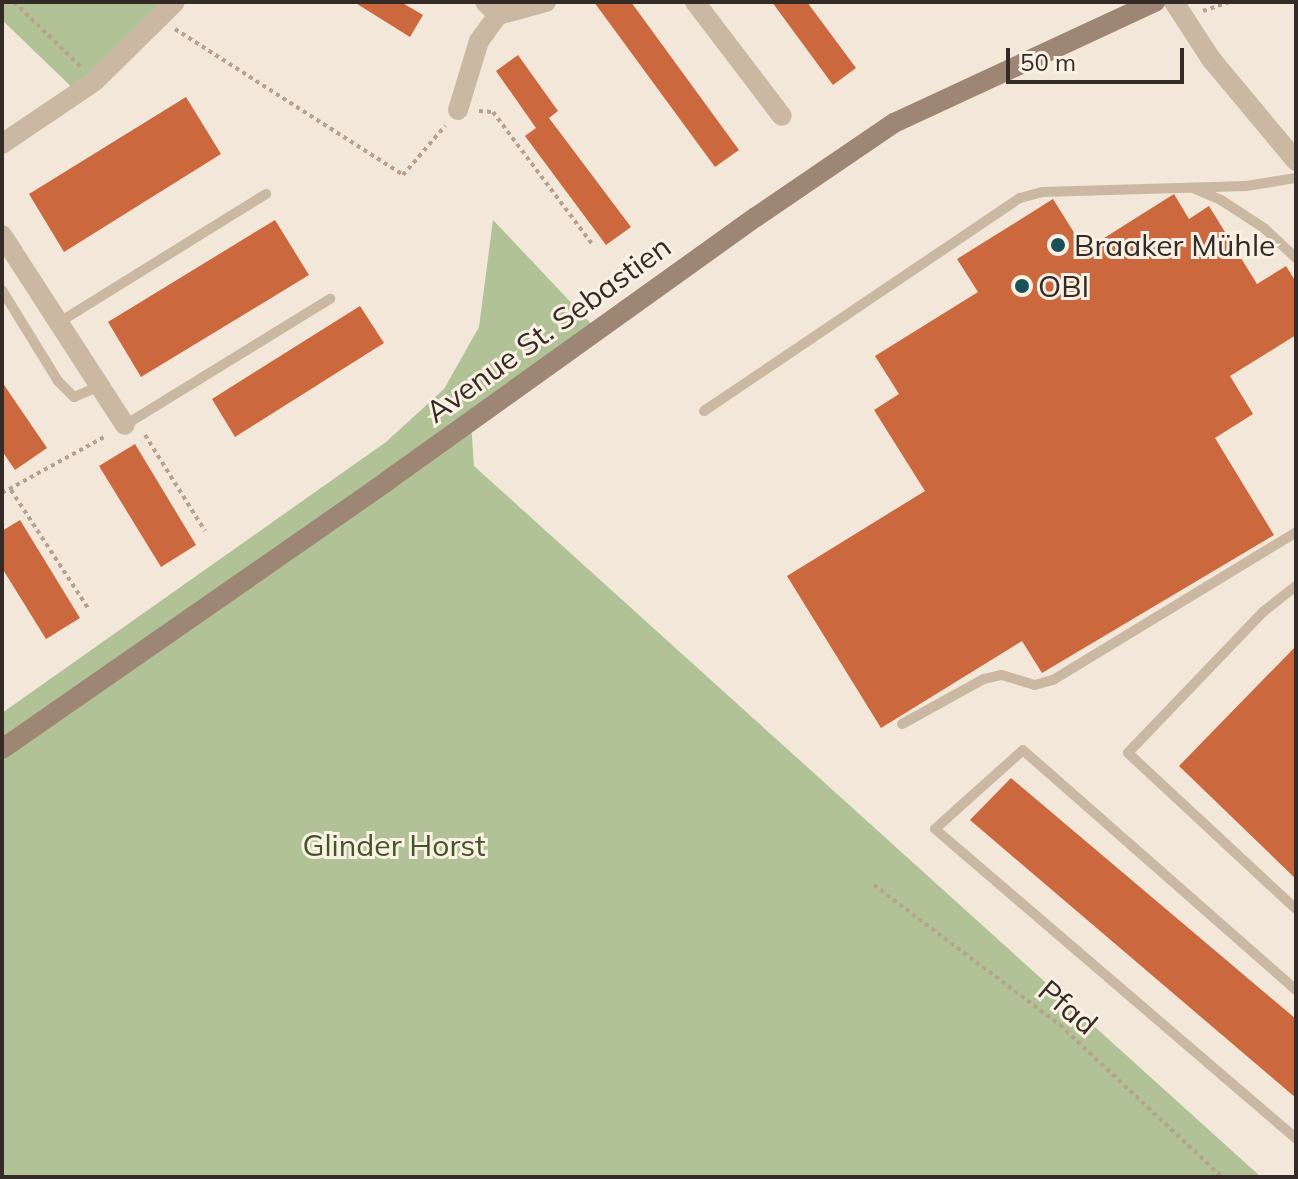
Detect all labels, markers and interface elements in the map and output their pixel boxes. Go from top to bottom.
scale bar [1010,32,1188,82]
text: 50 m [1020,47,1076,77]
place label: Braaker Mühle [1074,227,1275,263]
street label: Avenue St. Sebastien [419,228,677,430]
marker: Braaker Mühle [1049,236,1067,254]
place label: OBI [1038,268,1089,304]
marker: OBI [1013,277,1031,295]
park label: Glinder Horst [303,827,485,863]
street label: Pfad [1031,972,1105,1042]

